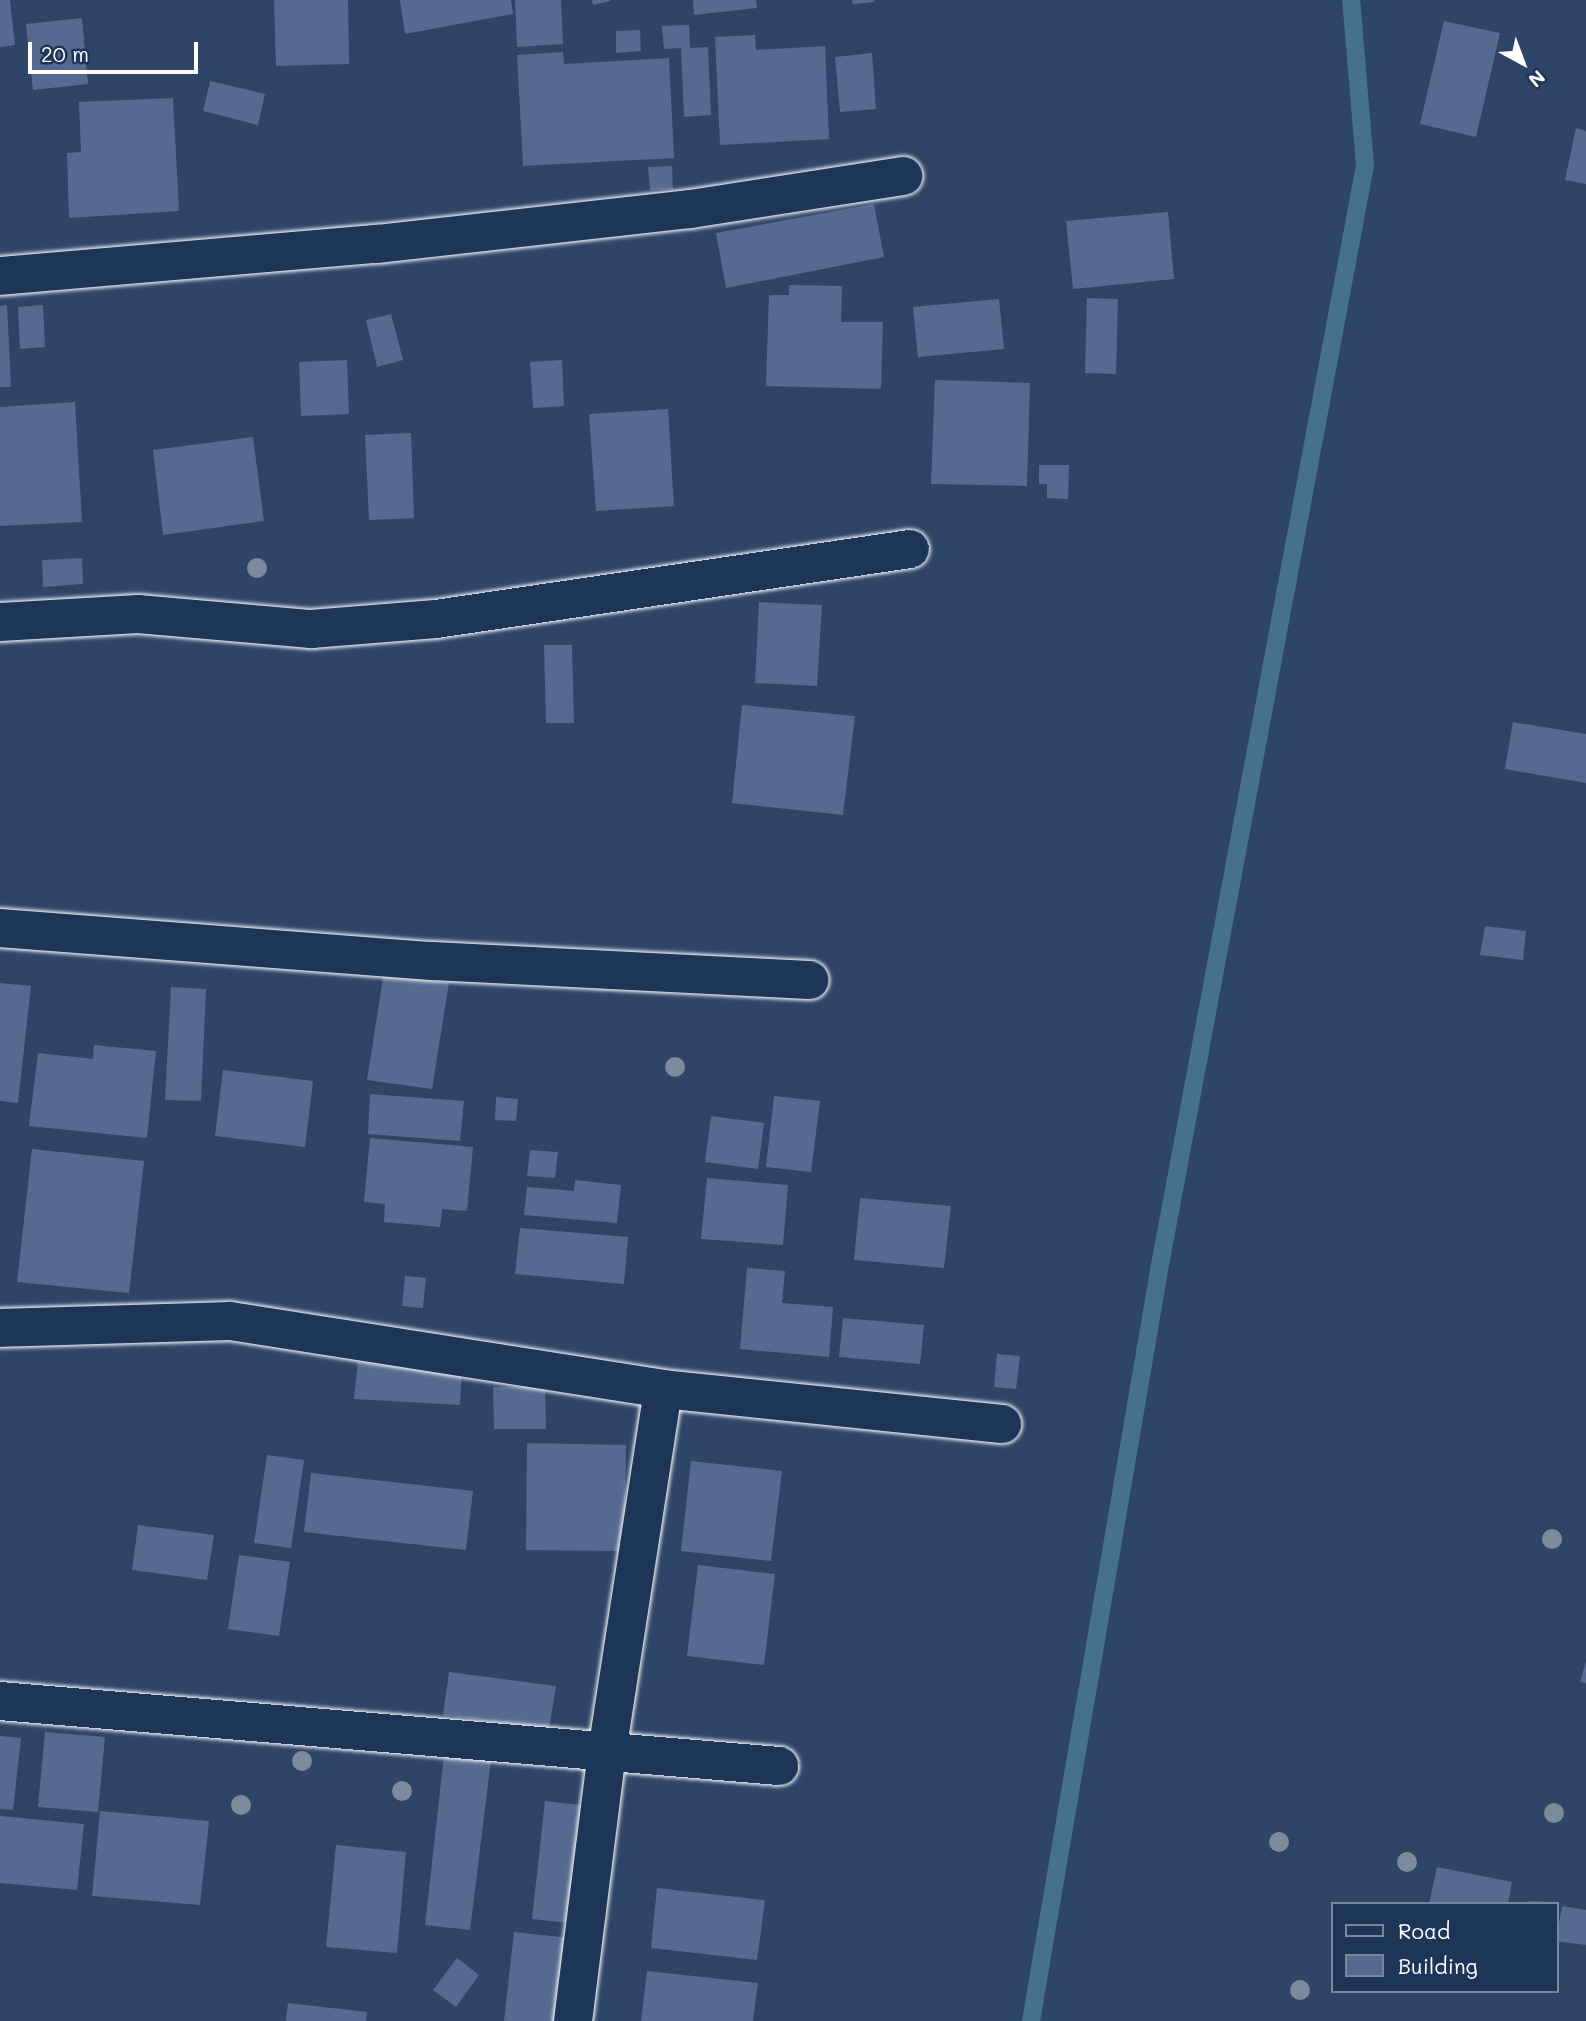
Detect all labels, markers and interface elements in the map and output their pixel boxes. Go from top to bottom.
scale bar [32,28,201,72]
north arrow [1488,28,1558,98]
text: 20 m [41,40,89,67]
text: N [1523,65,1551,93]
legend [1330,1902,1558,1993]
text: Road [1398,1917,1450,1944]
text: Building [1398,1952,1478,1979]

